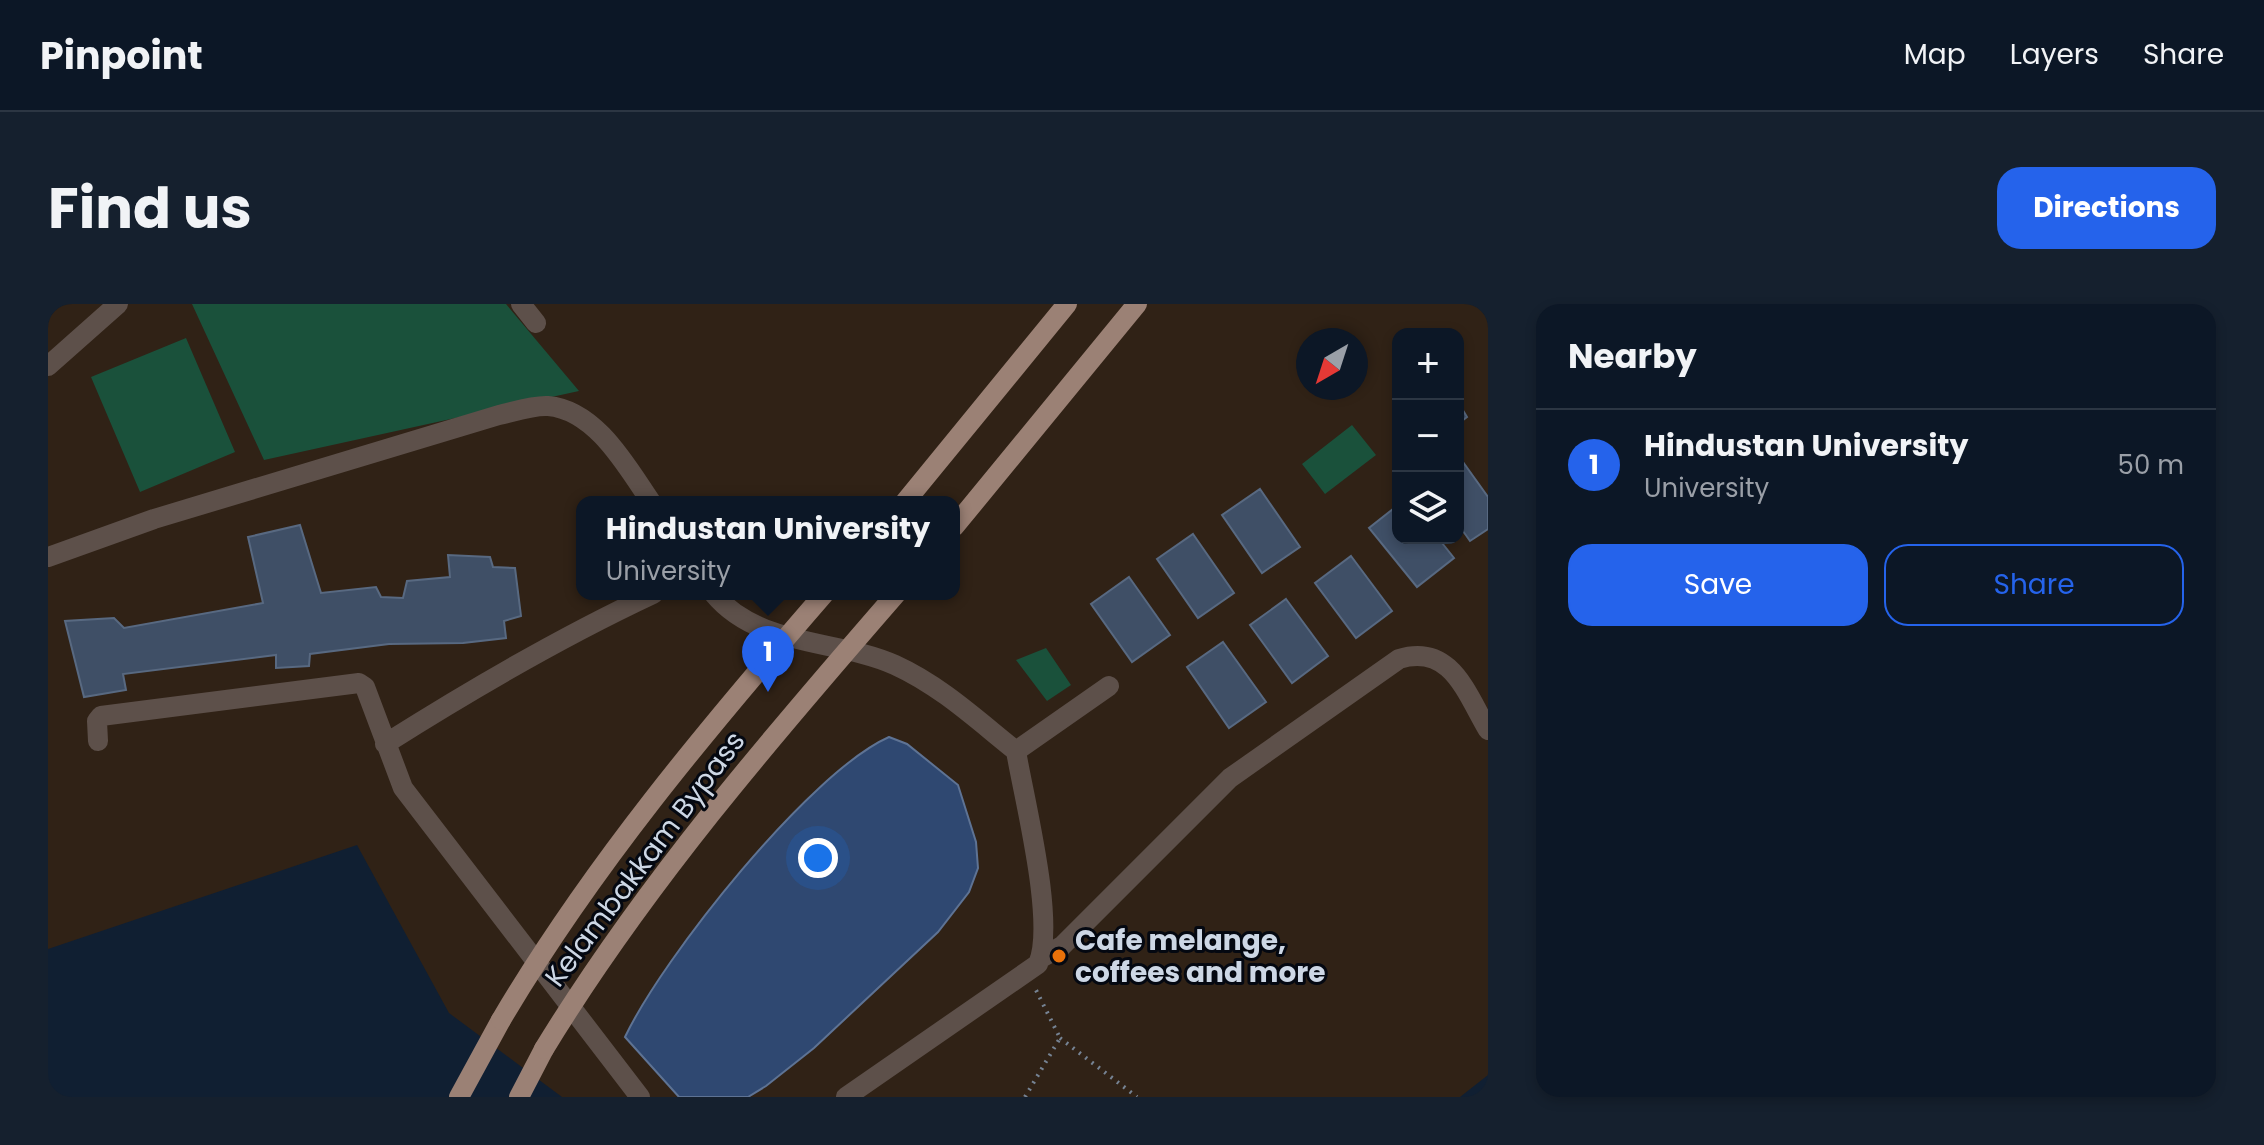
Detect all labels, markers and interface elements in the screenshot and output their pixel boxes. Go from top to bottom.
text: Pinpoint [40,29,203,82]
text: Map [1904,35,1966,74]
text: Layers [2010,35,2099,74]
text: Share [2143,35,2224,74]
button: Directions [1997,167,2216,249]
text: Find us [48,169,252,248]
north arrow [1296,328,1368,400]
map controls [1392,328,1464,544]
button: + [1392,328,1464,400]
text: Nearby [1568,332,1697,380]
button: − [1392,400,1464,472]
text: Hindustan University [1644,424,1969,467]
text: 1 [1589,447,1599,483]
text: 50 m [2118,447,2184,483]
text: University [1644,470,1769,506]
button: layers [1392,472,1464,544]
popup [576,496,960,600]
text: Hindustan University [606,507,930,550]
button: Save [1568,544,1868,626]
button: Share [1884,544,2184,626]
text: University [606,553,731,589]
pin: 1 [742,626,794,692]
street label: Kelambakkam Bypass [536,723,754,995]
your location [798,838,838,878]
place label: Cafe melange, coffees and more [1075,921,1326,992]
marker: Cafe melange, coffees and more [1050,947,1068,965]

